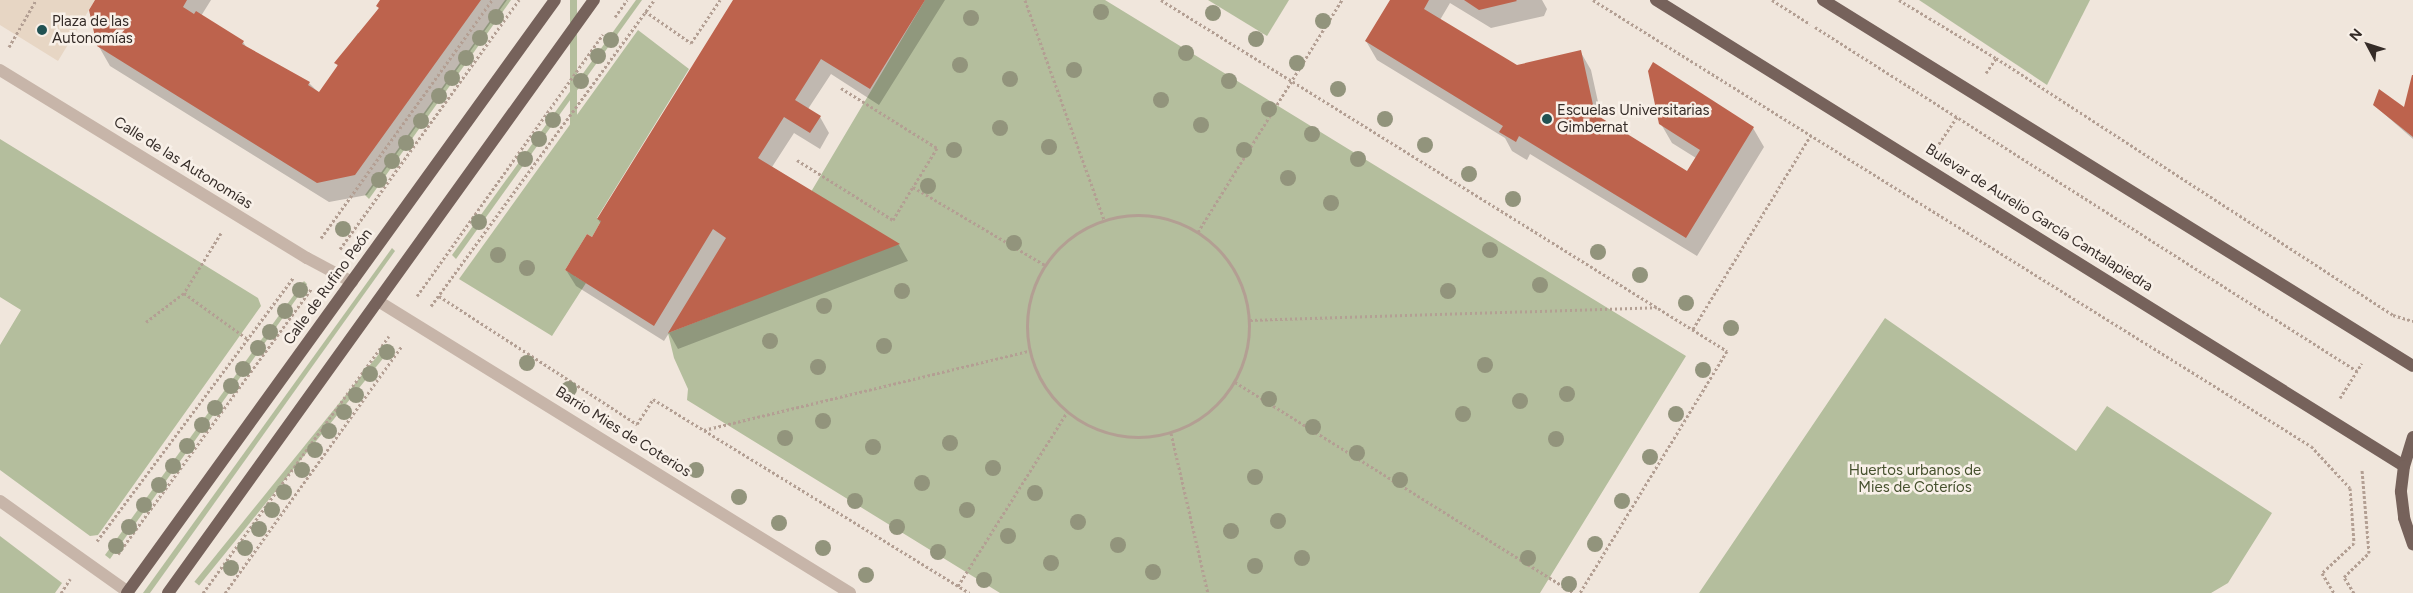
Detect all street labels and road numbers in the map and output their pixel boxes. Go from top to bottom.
street label: Calle de las Autonomías [110,113,256,213]
street label: Bulevar de Aurelio García Cantalapiedra [1922,140,2156,296]
street label: Calle de Rufino Peón [280,225,376,349]
street label: Barrio Mies de Coterios [552,383,694,481]

